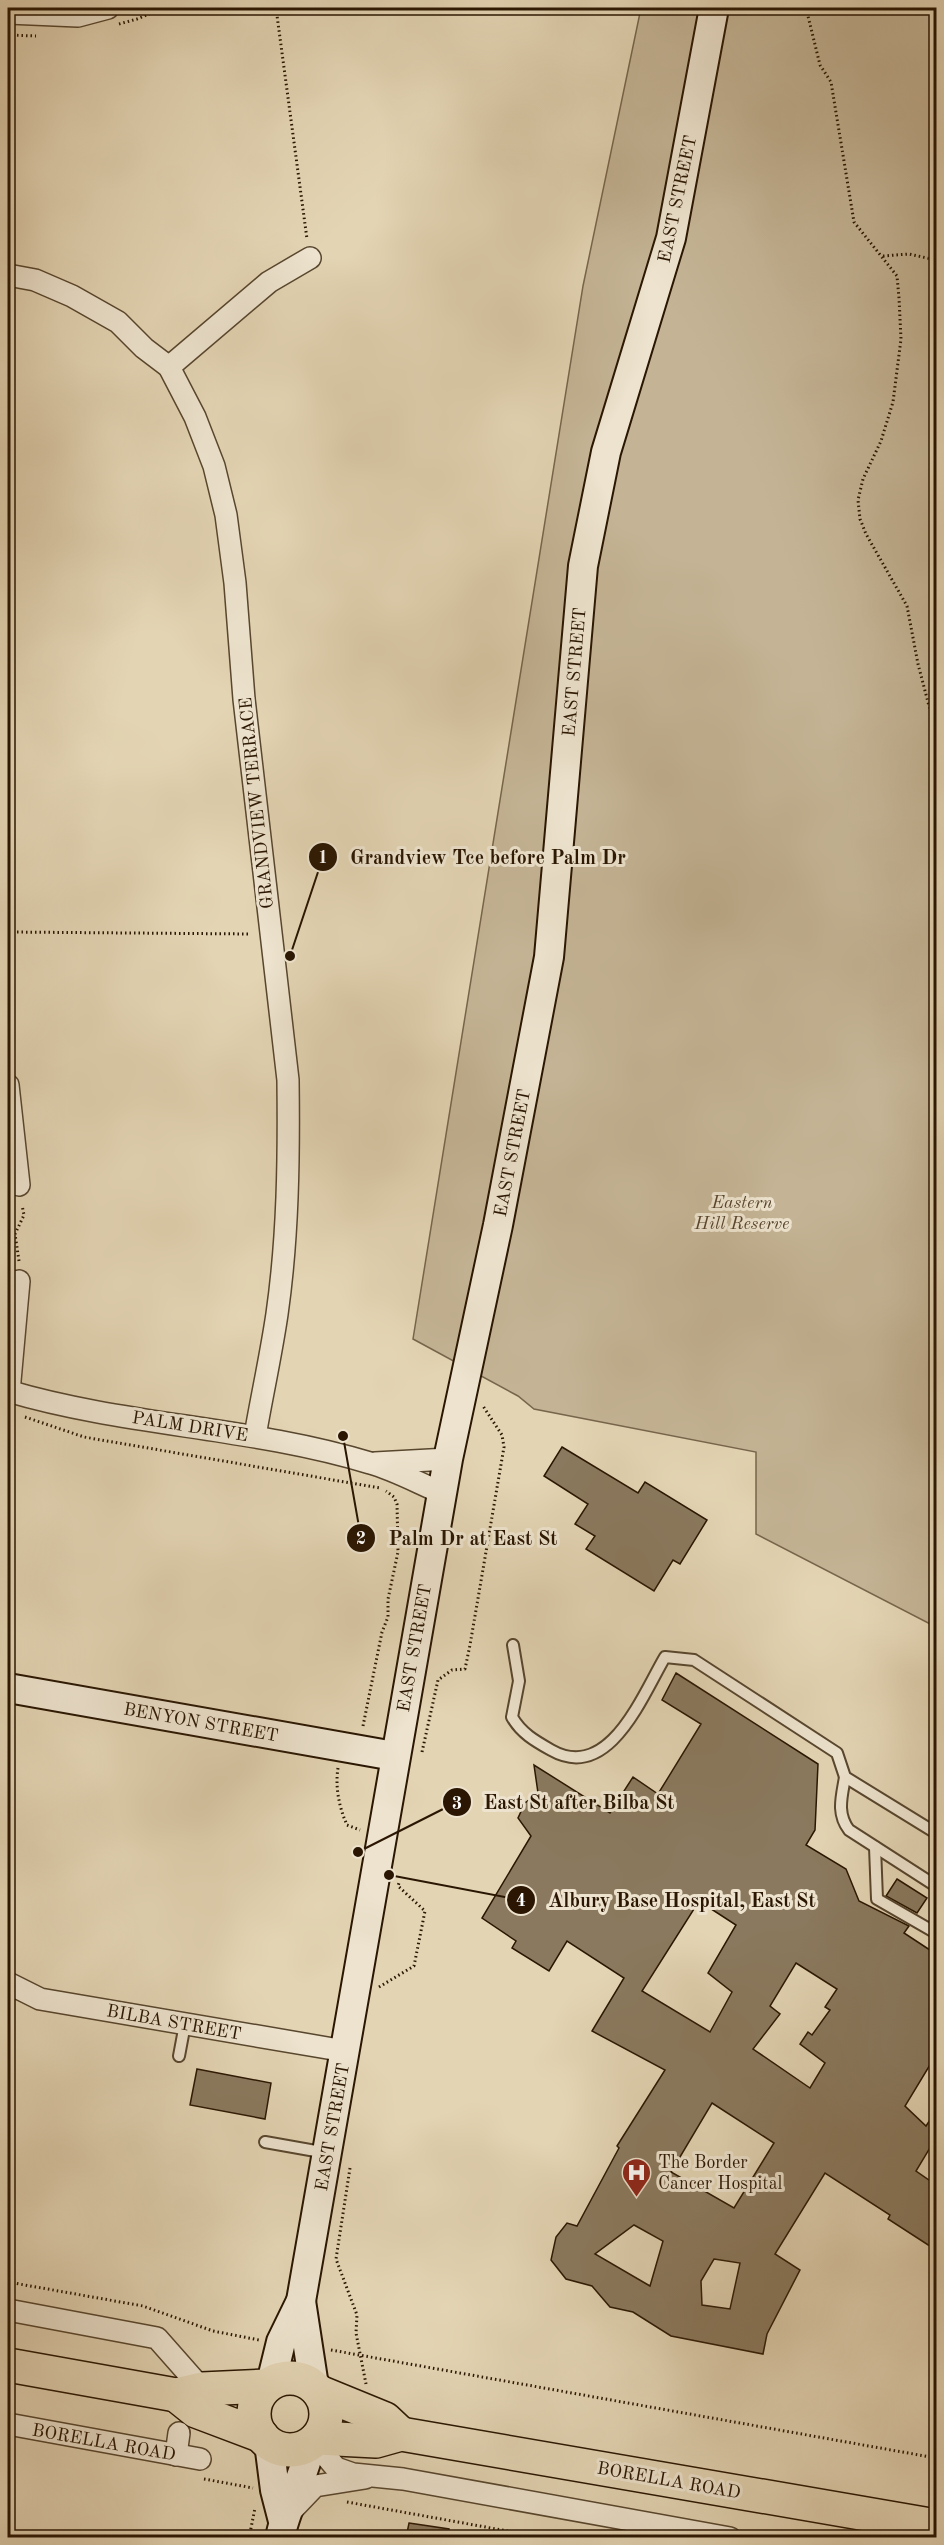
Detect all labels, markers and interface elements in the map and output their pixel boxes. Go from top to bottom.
street label: EAST STREET [656,134,700,265]
street label: EAST STREET [560,607,590,738]
street label: GRANDVIEW TERRACE [237,696,277,910]
callout: Grandview Tce before Palm Dr [308,838,638,876]
text: 1 [318,849,328,867]
text: Grandview Tce before Palm Dr [350,849,626,869]
street label: EAST STREET [492,1088,534,1219]
park label: Eastern Hill Reserve [694,1194,789,1233]
street label: PALM DRIVE [131,1409,249,1445]
callout: Palm Dr at East St [346,1519,570,1557]
text: 2 [356,1530,366,1548]
text: Palm Dr at East St [388,1530,558,1550]
street label: EAST STREET [395,1583,435,1714]
street label: BENYON STREET [122,1700,280,1745]
callout: East St after Bilba St [442,1783,687,1821]
text: East St after Bilba St [483,1794,675,1814]
text: 3 [452,1795,462,1813]
callout: Albury Base Hospital, East St [506,1881,828,1919]
text: 4 [516,1892,526,1910]
text: Albury Base Hospital, East St [548,1892,816,1912]
street label: BILBA STREET [105,2002,243,2044]
street label: EAST STREET [313,2062,353,2193]
place label: The Border Cancer Hospital [658,2154,783,2193]
hospital icon: The Border Cancer Hospital [621,2156,653,2198]
street label: BORELLA ROAD [31,2421,177,2464]
street label: BORELLA ROAD [596,2459,742,2502]

